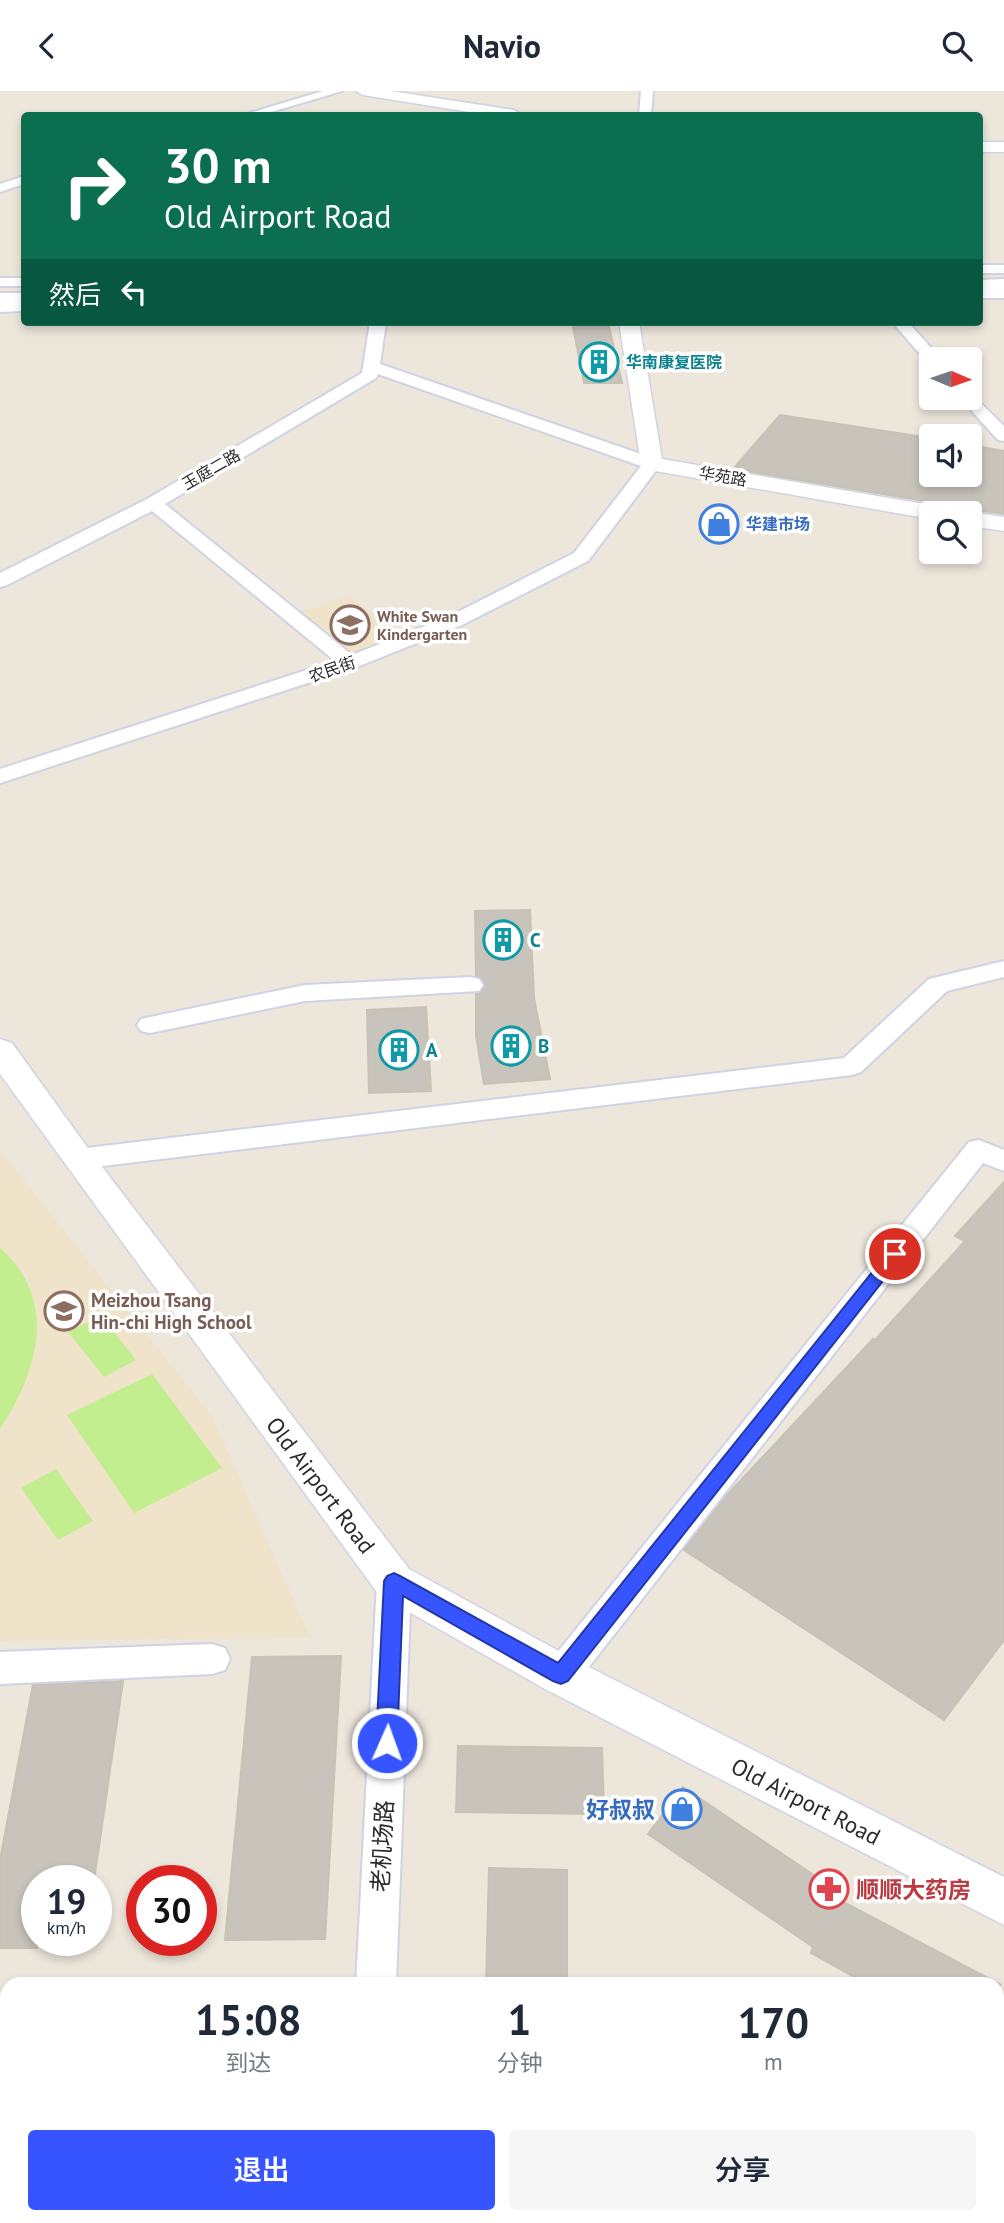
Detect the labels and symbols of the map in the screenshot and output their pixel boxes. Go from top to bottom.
building icon: 华南康复医院 [578,341,620,383]
north arrow [919,347,982,409]
place label: 华南康复医院 [626,352,722,372]
street label: 玉庭二路 [178,444,244,494]
street label: 华苑路 [698,462,748,490]
shop icon: 华建市场 [698,503,740,545]
place label: 华建市场 [746,514,810,534]
school or university icon: White Swan Kindergarten [329,604,371,646]
place label: White Swan Kindergarten [377,606,467,644]
street label: 农民街 [306,652,358,686]
building icon: C [482,919,524,961]
place label: C [530,928,541,952]
building icon: B [490,1025,532,1067]
building icon: A [378,1029,420,1071]
place label: B [538,1034,549,1058]
place label: A [426,1038,438,1062]
pin [865,1224,925,1284]
place label: Meizhou Tsang Hin-chi High School [91,1288,252,1334]
school or university icon: Meizhou Tsang Hin-chi High School [43,1290,85,1332]
street label: Old Airport Road [260,1411,382,1559]
position arrow [350,1706,424,1780]
street label: Old Airport Road [727,1751,885,1851]
shop icon: 好叔叔 [661,1788,703,1830]
place label: 好叔叔 [586,1795,655,1824]
street label: 老机场路 [365,1799,399,1893]
speed limit sign: 30 [126,1865,217,1956]
pharmacy icon: 顺顺大药房 [808,1868,850,1910]
place label: 顺顺大药房 [856,1875,971,1904]

